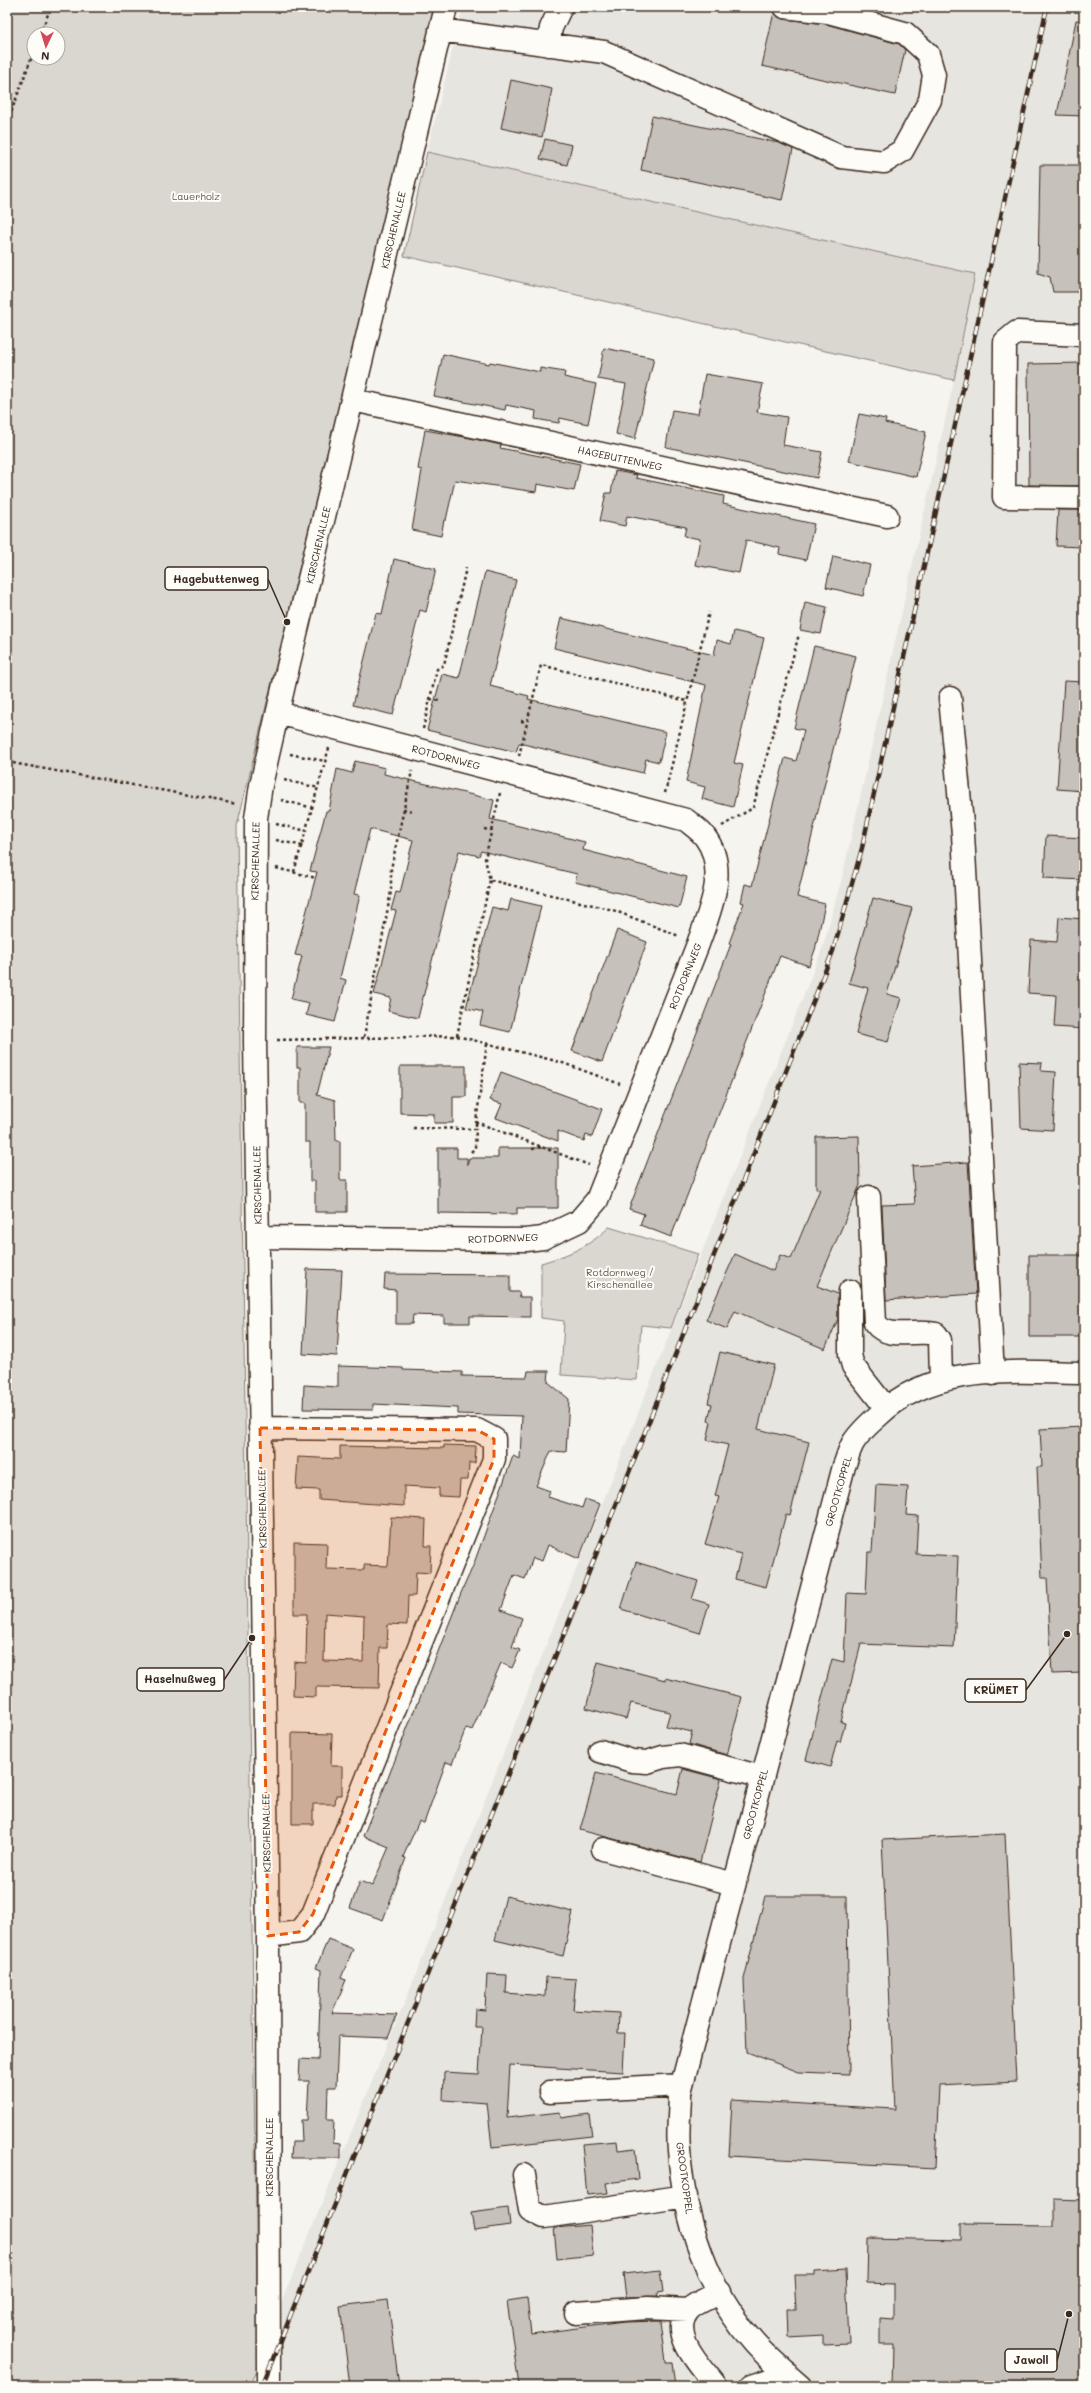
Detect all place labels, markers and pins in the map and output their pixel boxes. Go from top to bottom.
callout: Hagebuttenweg [165,567,268,590]
callout: Haselnußweg [137,1668,224,1691]
callout: KRÜMET [965,1679,1026,1702]
callout: Jawoll [1005,2349,1057,2372]

